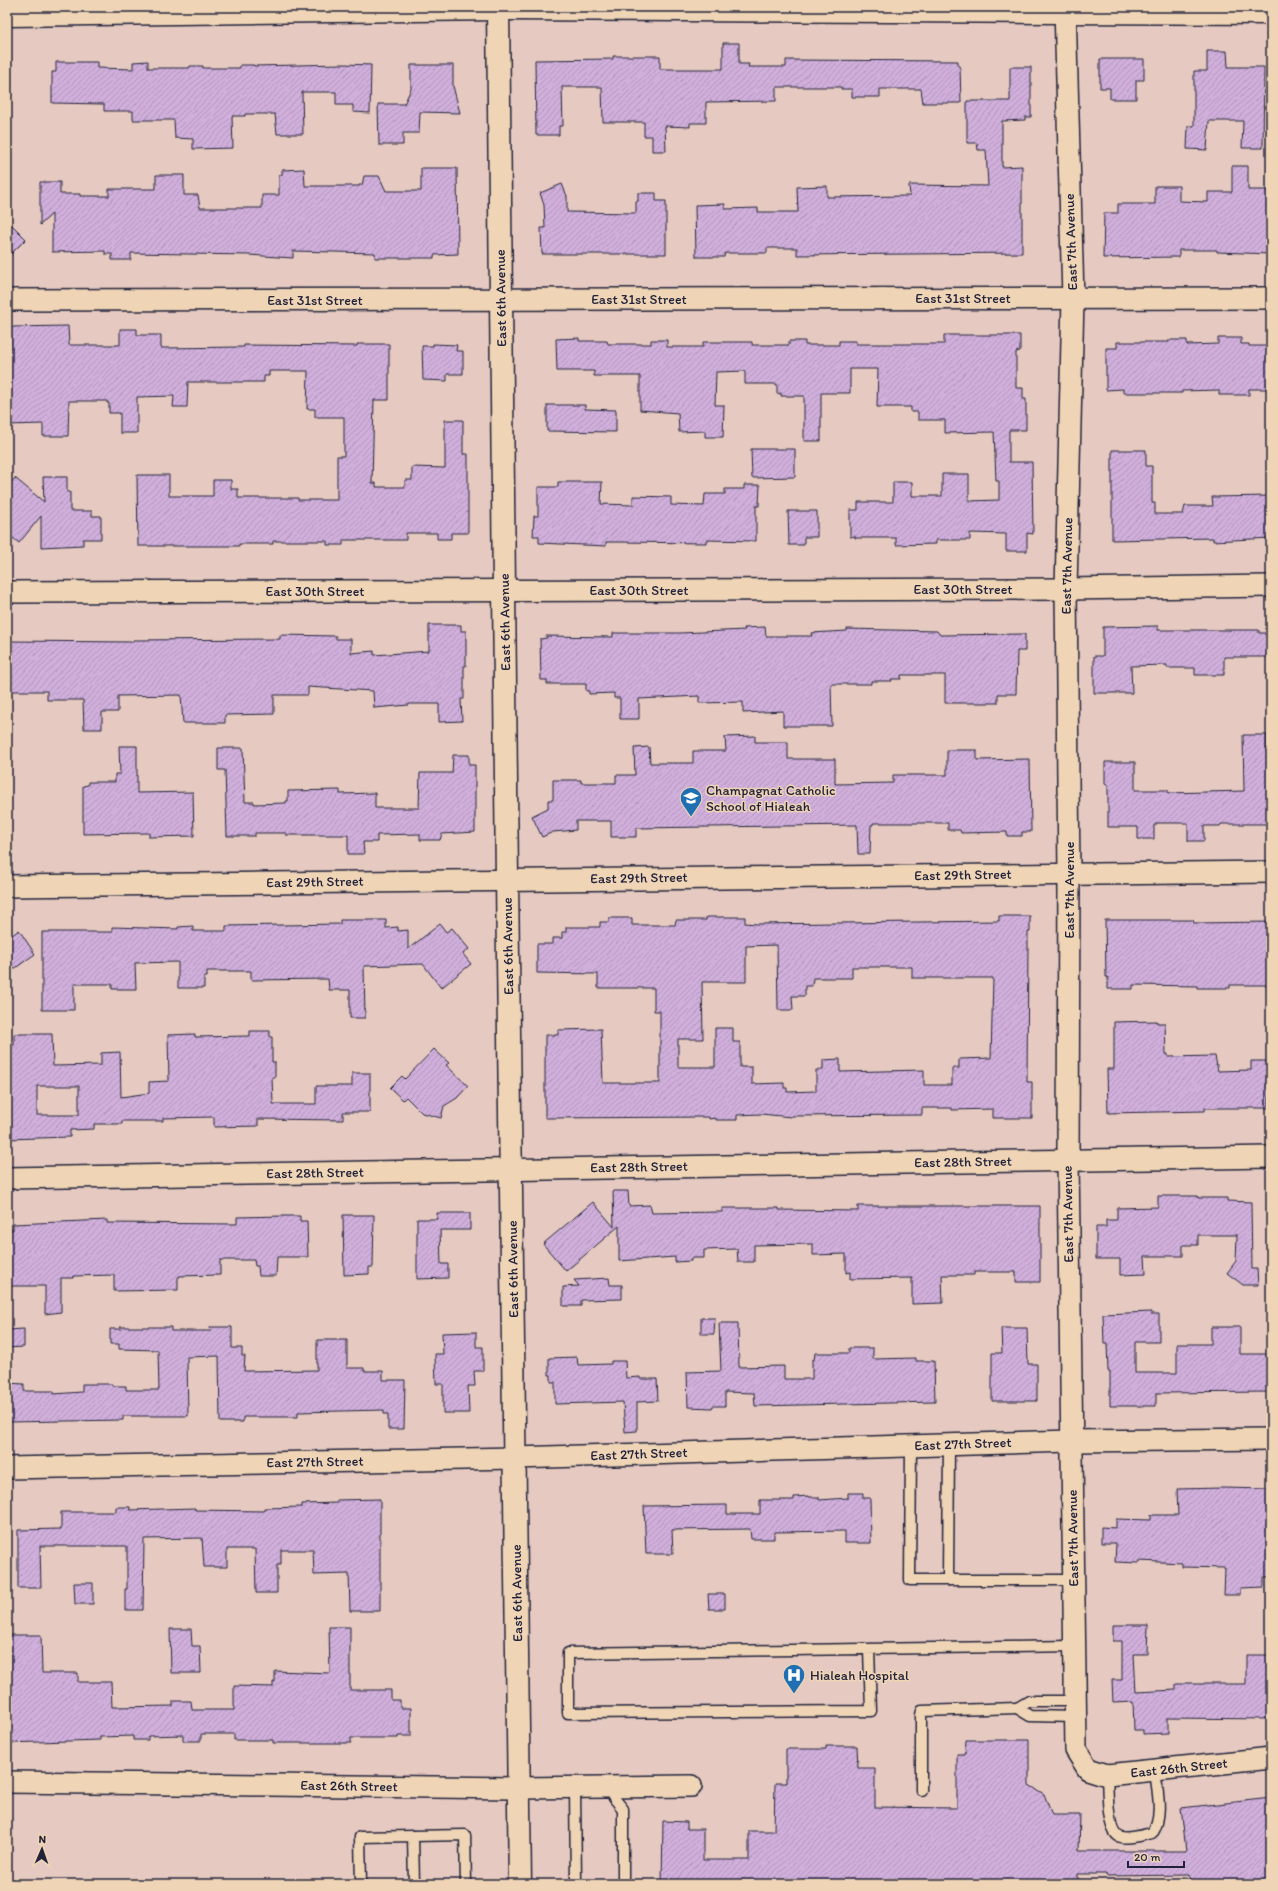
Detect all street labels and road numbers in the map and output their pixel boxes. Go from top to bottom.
street label: East 7th Avenue [1061,193,1081,291]
street label: East 6th Avenue [492,249,510,347]
street label: East 31st Street [915,290,1011,307]
street label: East 31st Street [591,291,687,308]
street label: East 31st Street [267,292,363,309]
street label: East 7th Avenue [1058,517,1076,615]
street label: East 6th Avenue [496,573,514,671]
street label: East 30th Street [913,581,1013,598]
street label: East 30th Street [589,582,689,599]
street label: East 30th Street [265,583,365,600]
street label: East 7th Avenue [1061,841,1078,938]
street label: East 29th Street [914,866,1012,884]
street label: East 29th Street [590,869,688,887]
street label: East 29th Street [266,873,364,891]
street label: East 6th Avenue [499,897,517,995]
street label: East 28th Street [914,1153,1012,1171]
street label: East 28th Street [590,1158,688,1176]
street label: East 28th Street [266,1164,364,1182]
street label: East 7th Avenue [1059,1165,1077,1263]
street label: East 6th Avenue [504,1220,522,1318]
street label: East 27th Street [914,1434,1012,1454]
street label: East 27th Street [590,1444,688,1464]
street label: East 27th Street [266,1453,364,1471]
street label: East 7th Avenue [1064,1489,1082,1587]
street label: East 6th Avenue [508,1544,526,1642]
street label: East 26th Street [1130,1754,1228,1782]
street label: East 26th Street [300,1777,398,1795]

